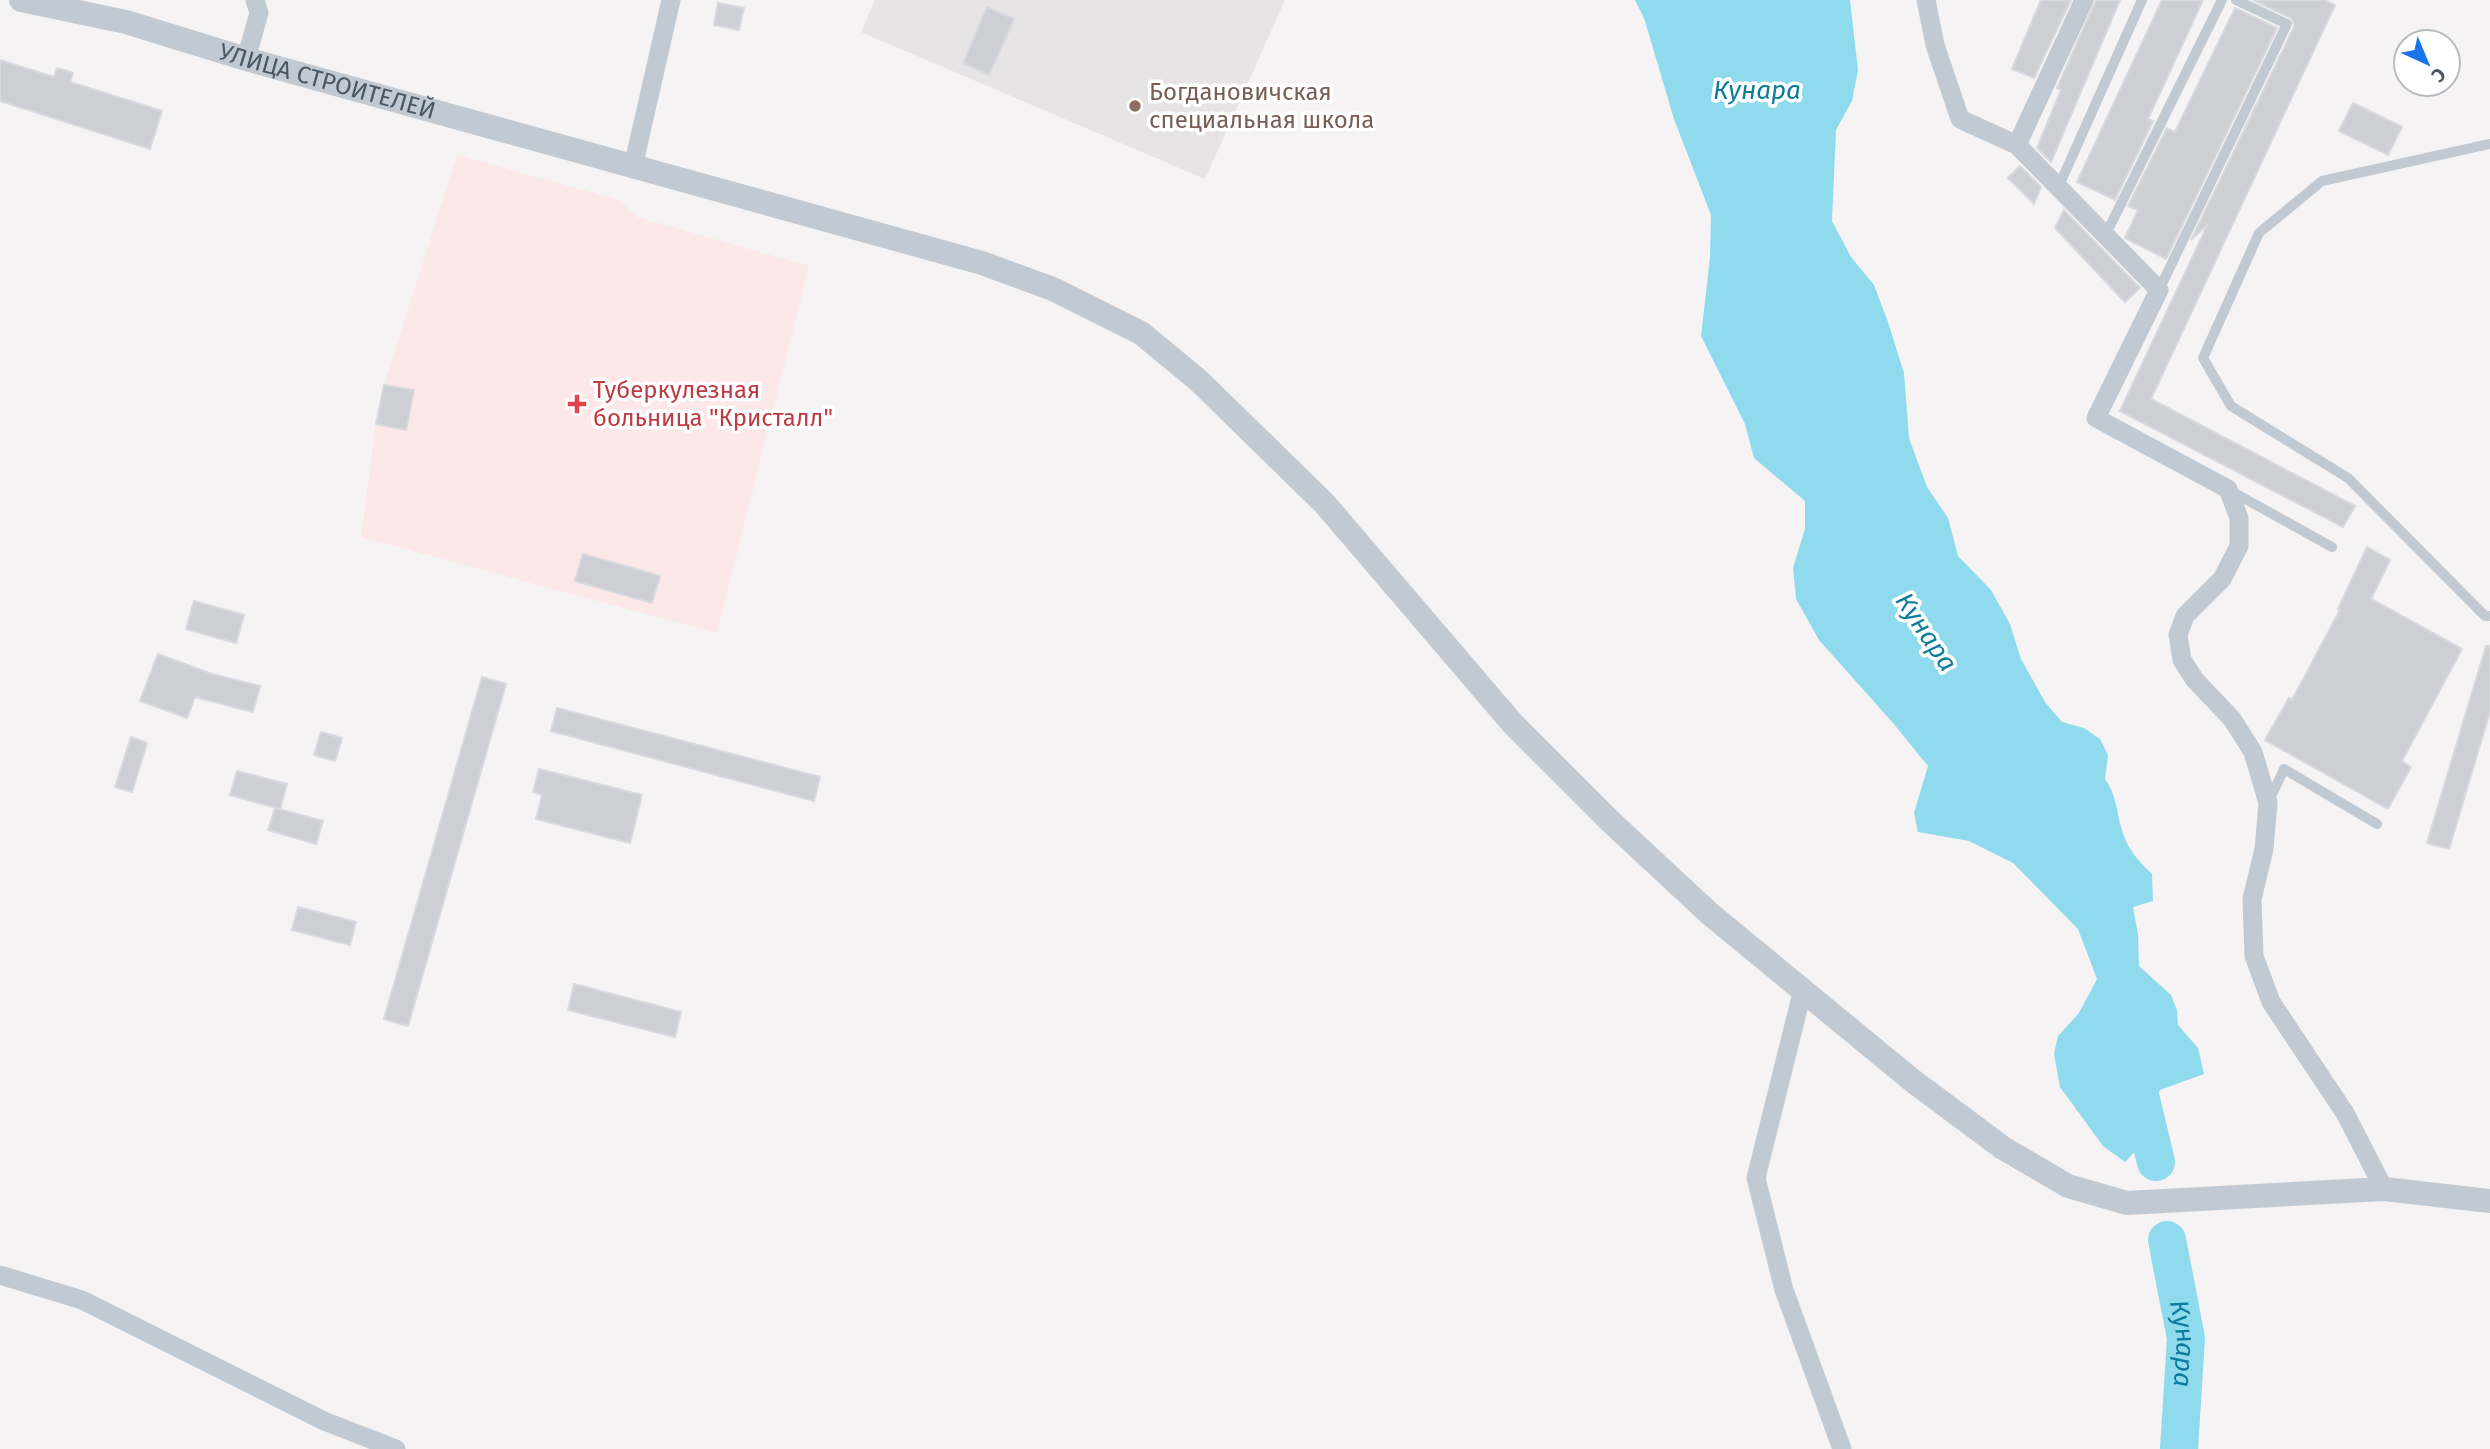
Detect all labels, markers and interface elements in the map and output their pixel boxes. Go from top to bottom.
north arrow [2392,28,2462,98]
street label: УЛИЦА СТРОИТЕЛЕЙ [215,37,439,125]
text: С [2426,63,2450,87]
water label: Кунара [1713,75,1801,106]
place label: Богдановичская специальная школа [1149,78,1374,134]
marker: Богдановичская специальная школа [1127,98,1143,114]
place label: Туберкулезная больница "Кристалл" [593,376,833,432]
marker: Туберкулезная больница "Кристалл" [567,394,587,414]
water label: Кунара [1889,587,1963,677]
water label: Кунара [2163,1297,2202,1388]

